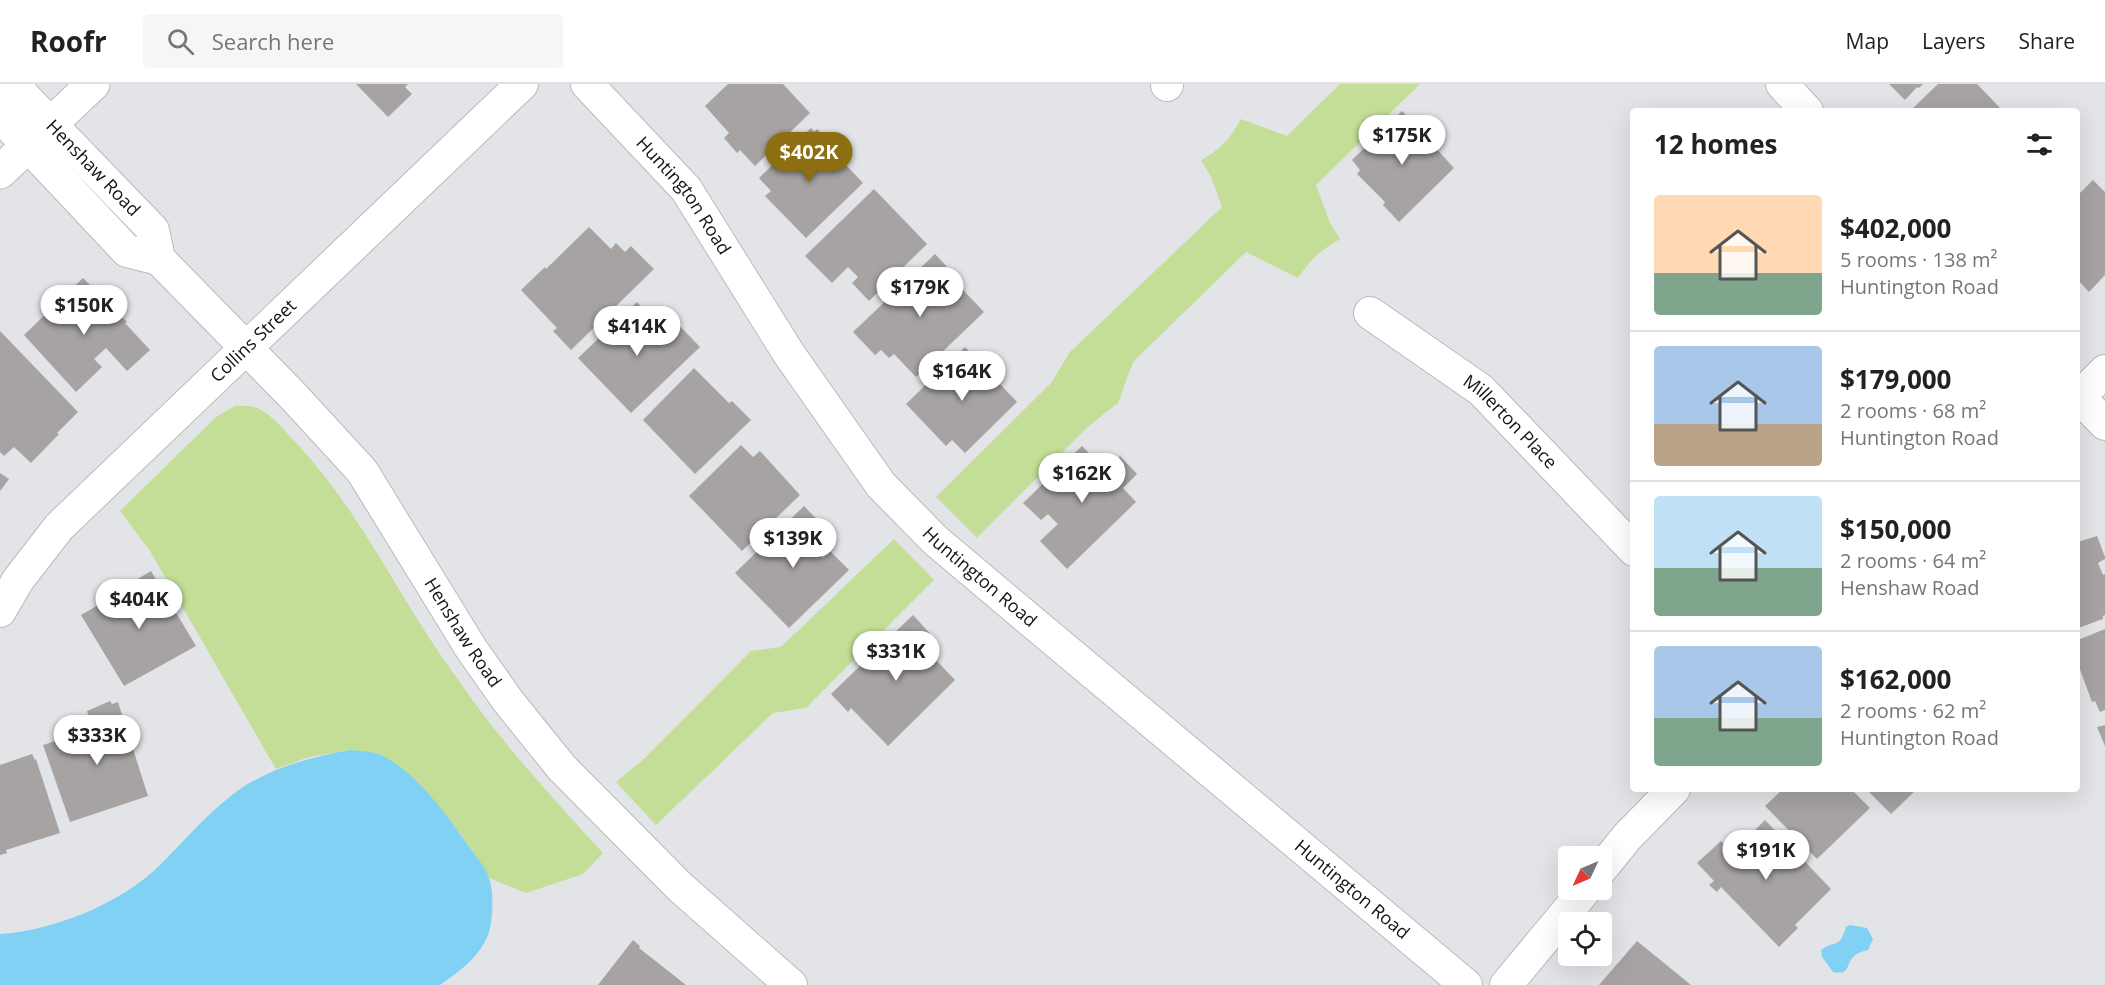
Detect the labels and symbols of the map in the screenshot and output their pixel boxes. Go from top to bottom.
street label: Henshaw Road [41,114,146,221]
pin: $175K [1360,115,1444,166]
street label: Huntington Road [631,131,737,259]
pin: $402K [767,132,851,183]
pin: $179K [878,267,962,318]
pin: $150K [42,285,126,336]
street label: Collins Street [205,293,301,387]
pin: $414K [595,306,679,357]
pin: $164K [920,351,1004,402]
street label: Millerton Place [1459,368,1563,474]
pin: $162K [1040,453,1124,504]
pin: $139K [751,518,835,569]
street label: Huntington Road [918,521,1042,632]
street label: Henshaw Road [419,573,508,692]
pin: $404K [97,579,181,630]
pin: $331K [854,631,938,682]
pin: $333K [55,715,139,766]
pin: $191K [1724,830,1808,881]
street label: Huntington Road [1290,834,1415,944]
north arrow [1558,846,1612,900]

